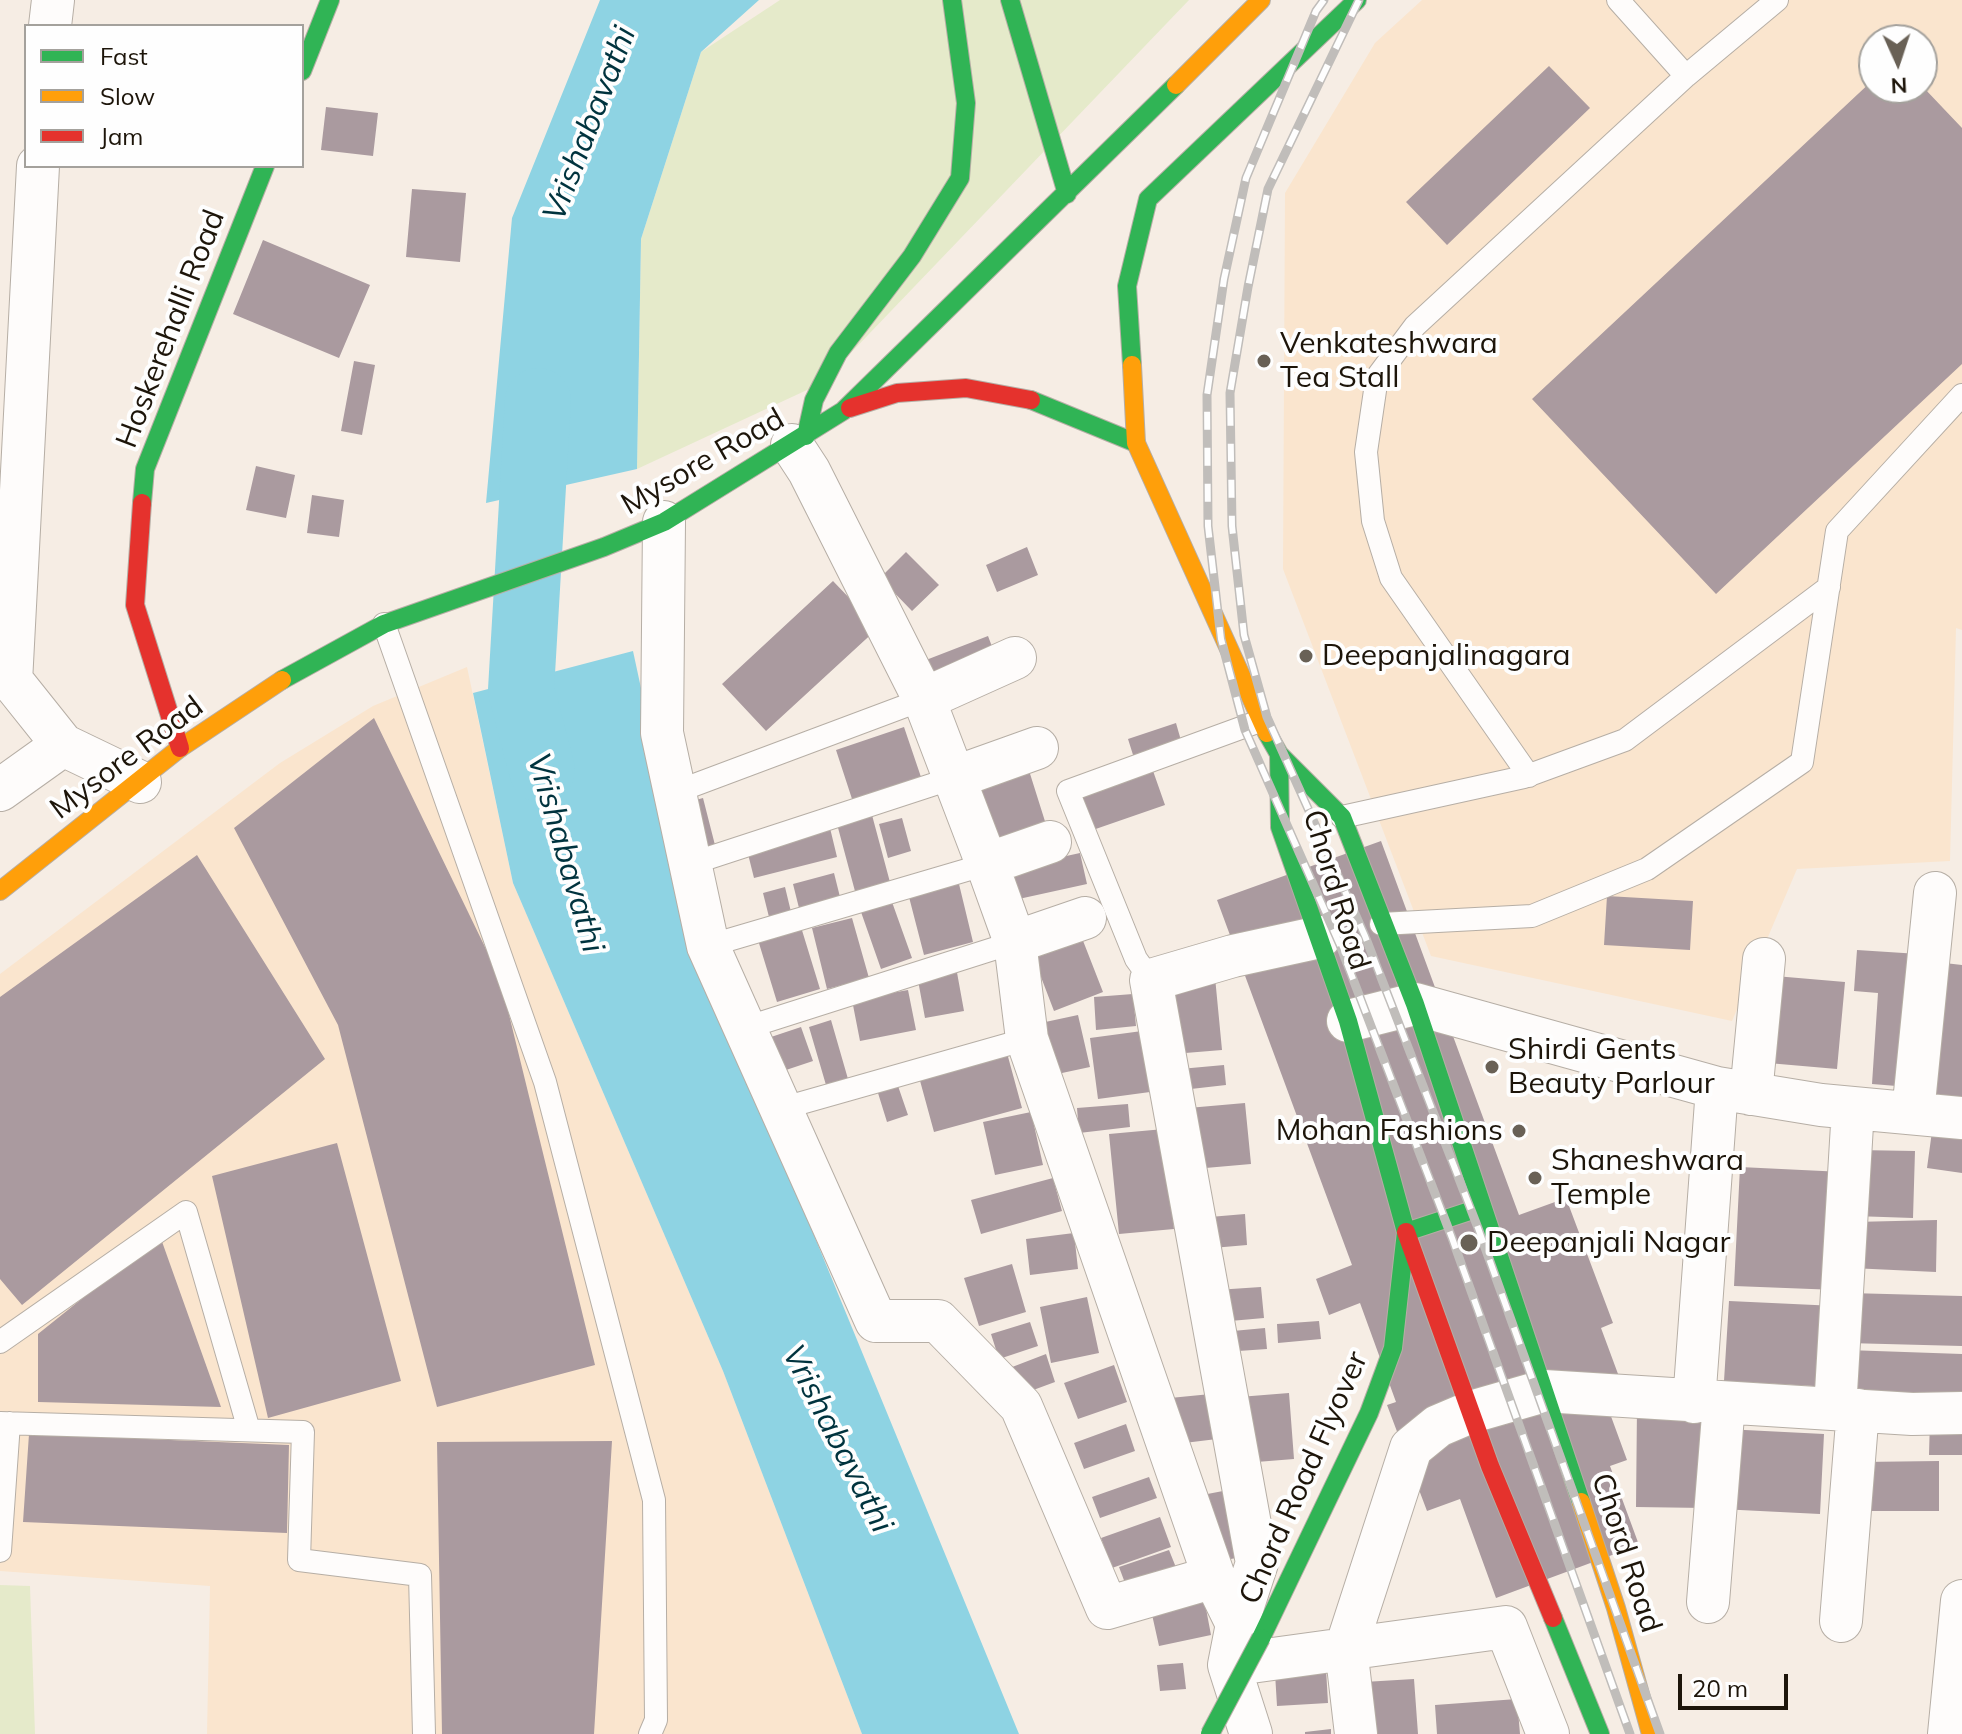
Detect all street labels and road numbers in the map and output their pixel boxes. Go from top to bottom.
street label: Hoskerehalli Road [109,205,233,453]
street label: Mysore Road [615,401,791,523]
street label: Mysore Road [44,689,210,827]
street label: Chord Road [1295,806,1377,974]
street label: Chord Road Flyover [1232,1346,1376,1610]
street label: Chord Road [1583,1469,1669,1637]

